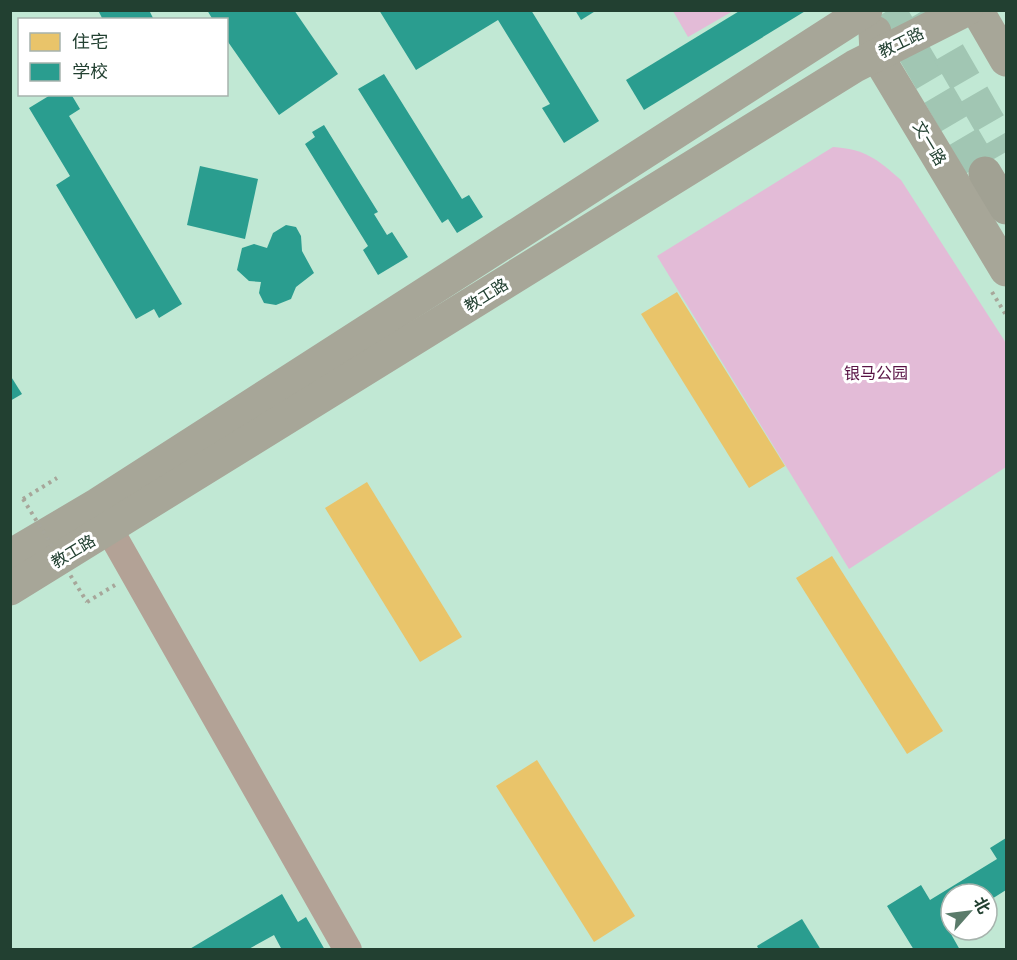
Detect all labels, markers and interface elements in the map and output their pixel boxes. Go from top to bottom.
legend [18,18,228,96]
street label: 教工路 [875,22,927,61]
text: 住宅 [72,30,108,52]
text: 学校 [72,60,108,82]
street label: 文一路 [910,117,951,168]
street label: 教工路 [460,274,511,315]
park label: 银马公园 [844,363,908,382]
street label: 教工路 [47,530,98,571]
north arrow [939,882,999,942]
text: 北 [971,893,995,916]

